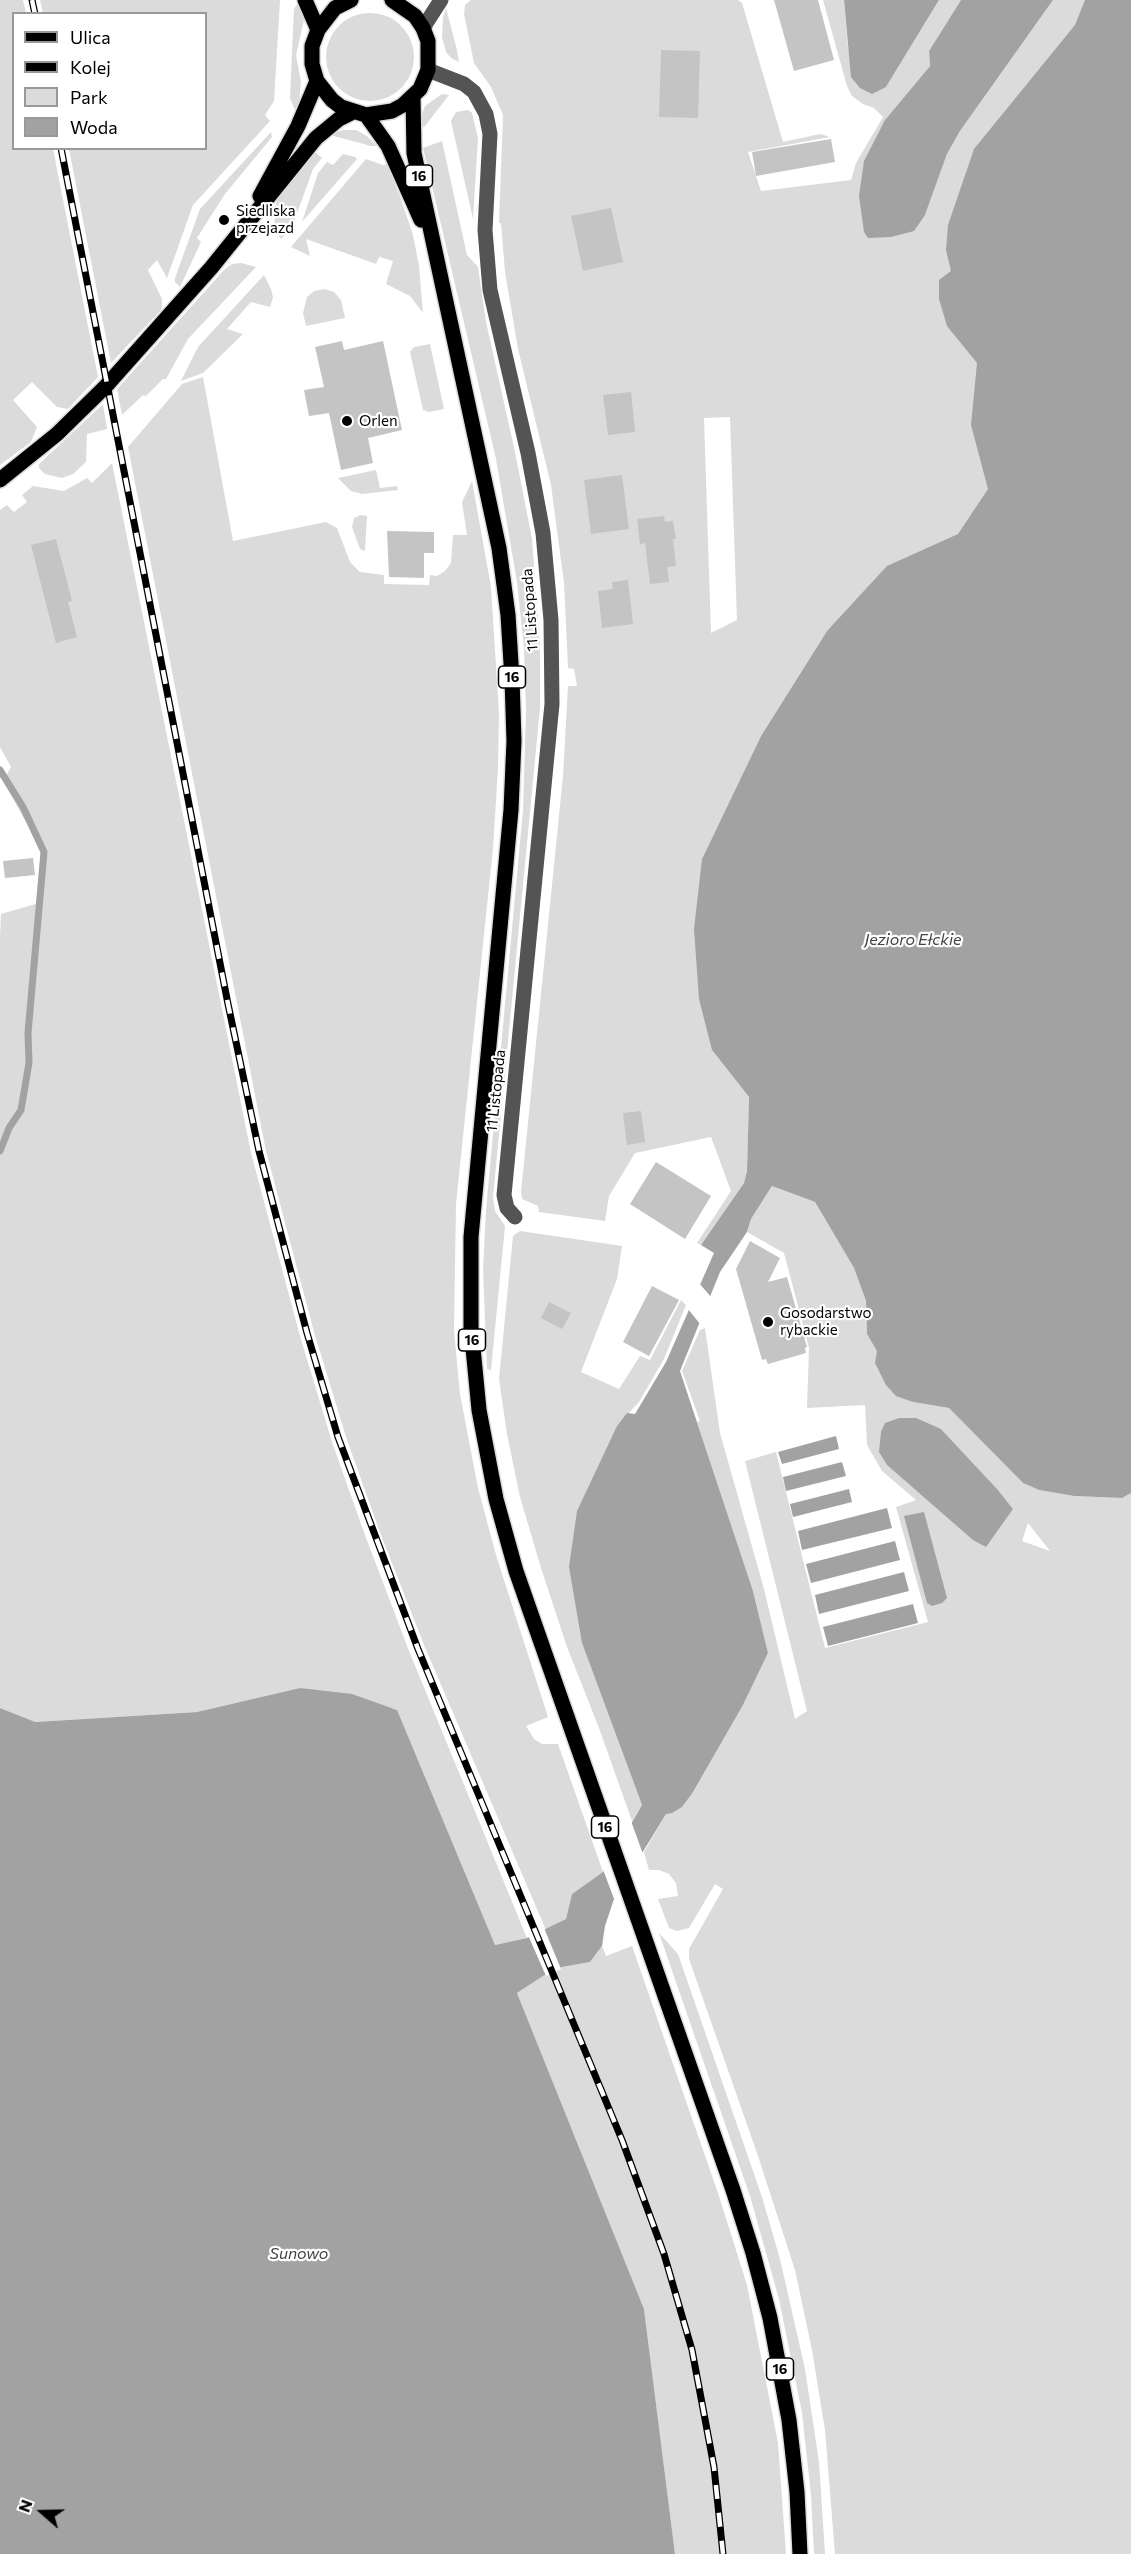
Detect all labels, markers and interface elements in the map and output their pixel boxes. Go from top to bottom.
legend [12,12,207,150]
text: Ulica [70,26,111,48]
text: Kolej [70,56,111,78]
text: Park [70,86,108,108]
text: Woda [70,116,118,138]
road number: 16 [406,165,432,187]
place label: Siedliska przejazd [236,202,296,237]
marker: Siedliska przejazd [217,213,231,227]
place label: Orlen [359,412,398,430]
marker: Orlen [340,414,354,428]
street label: 11 Listopada [518,568,542,652]
road number: 16 [498,666,526,688]
water label: Jezioro Ełckie [865,930,961,950]
street label: 11 Listopada [483,1049,509,1133]
place label: Gosodarstwo rybackie [780,1304,871,1339]
marker: Gosodarstwo rybackie [761,1315,775,1329]
road number: 16 [458,1329,486,1351]
road number: 16 [592,1816,618,1838]
water label: Sunowo [270,2244,328,2264]
road number: 16 [766,2358,794,2380]
north arrow [12,2482,72,2542]
text: N [14,2497,36,2515]

